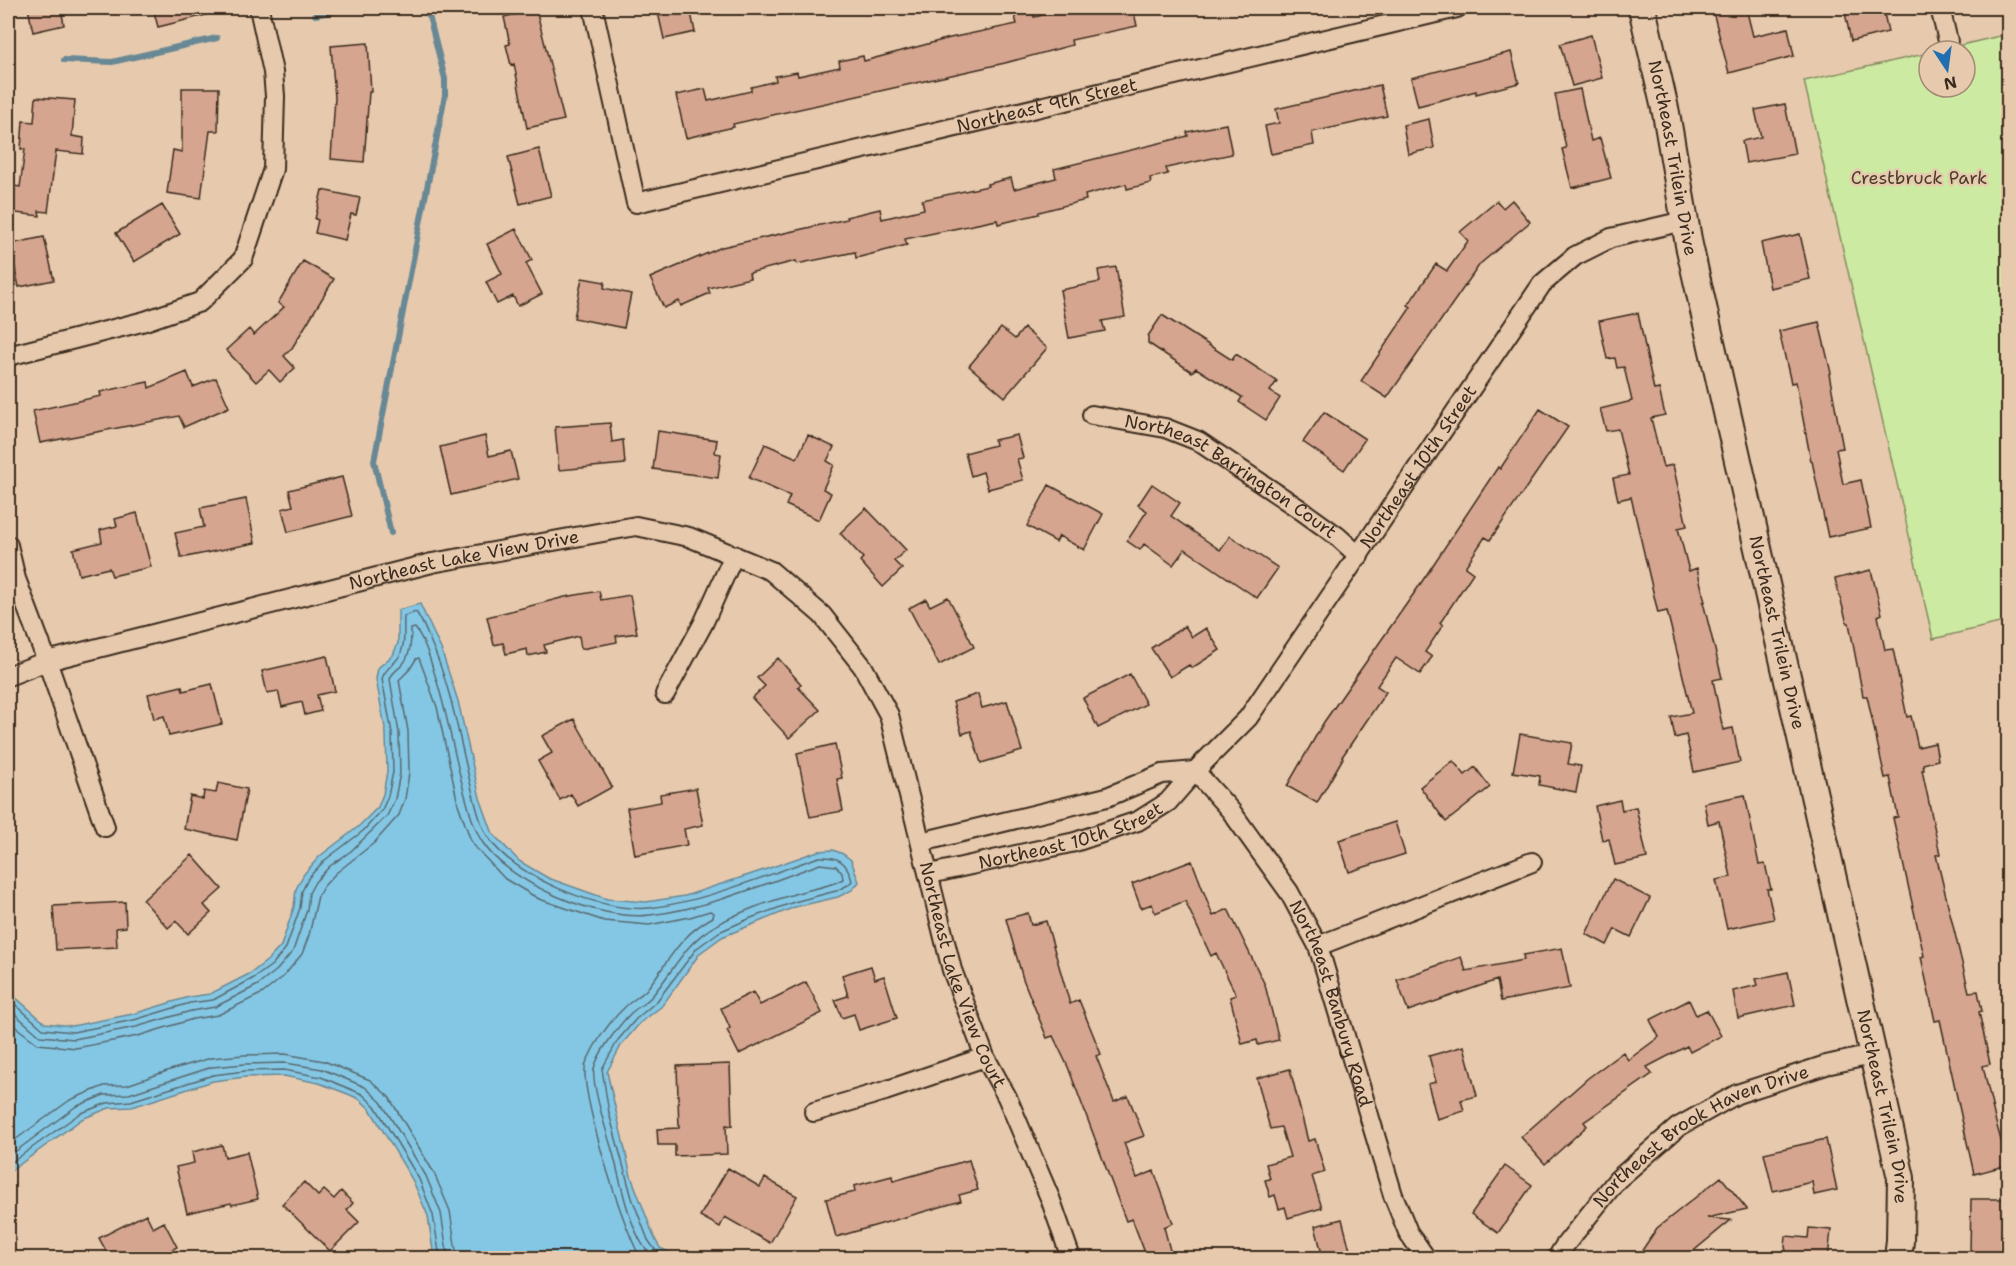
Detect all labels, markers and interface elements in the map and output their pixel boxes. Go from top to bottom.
north arrow [1917,39,1977,99]
street label: Northeast Trilein Drive [1642,58,1703,258]
text: N [1942,71,1959,95]
street label: Northeast 9th Street [954,72,1140,138]
park label: Crestbruck Park [1851,166,1987,190]
street label: Northeast 10th Street [1354,380,1482,553]
street label: Northeast Barrington Court [1123,409,1341,544]
street label: Northeast Lake View Drive [346,525,581,596]
street label: Northeast Trilein Drive [1743,533,1811,732]
street label: Northeast 10th Street [976,796,1168,875]
street label: Northeast Lake View Court [914,859,1012,1092]
street label: Northeast Banbury Road [1283,896,1378,1110]
street label: Northeast Trilein Drive [1851,1007,1913,1204]
street label: Northeast Brook Haven Drive [1588,1059,1812,1213]

